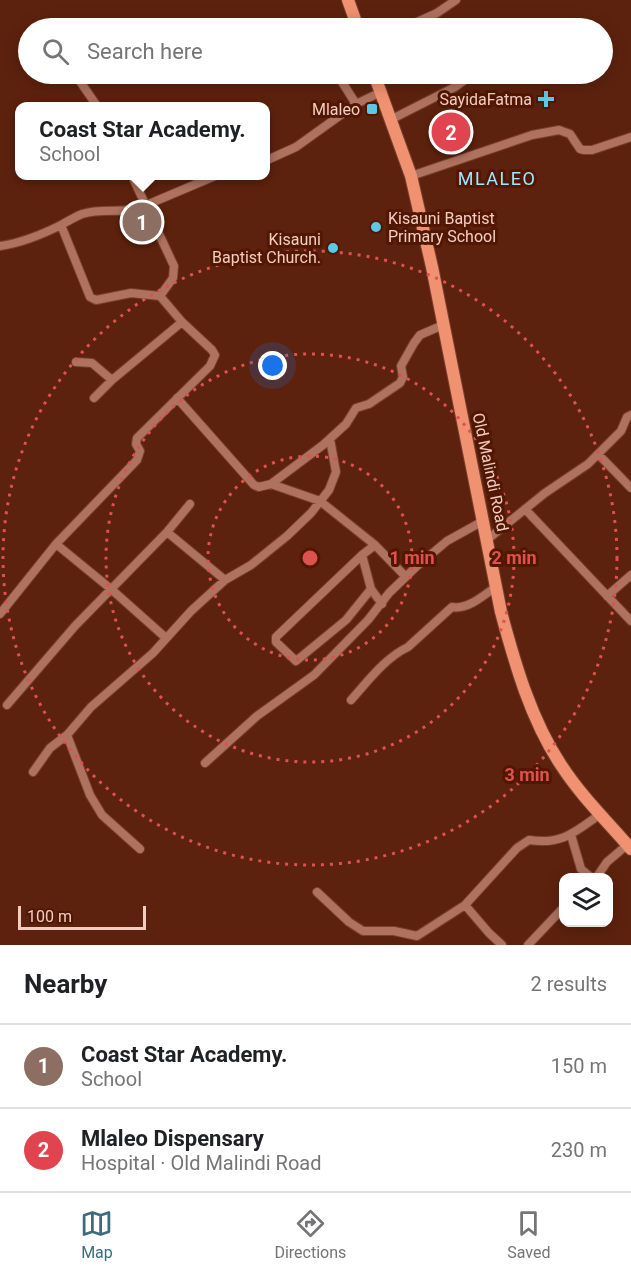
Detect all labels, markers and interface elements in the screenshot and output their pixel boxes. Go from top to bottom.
search box [18,18,613,84]
icon: search [39,35,72,68]
text: Search here [87,39,203,64]
place label: SayidaFatma [439,90,532,109]
marker: SayidaFatma [537,90,555,108]
place label: Mlaleo [312,100,360,119]
popup [15,102,270,180]
marker: Mlaleo [365,102,379,116]
pin: 2 [432,110,470,154]
text: Coast Star Academy. [39,117,246,142]
text: School [39,142,100,166]
district label: MLALEO [458,168,536,189]
pin: 1 [122,200,162,244]
place label: Kisauni Baptist Primary School [388,209,496,246]
marker: Kisauni Baptist Primary School [369,220,383,234]
place label: Kisauni Baptist Church. [212,230,321,267]
marker: Kisauni Baptist Church. [326,241,340,255]
your location [258,351,287,380]
street label: Old Malindi Road [469,411,512,533]
text: 1 min [389,547,435,568]
text: 2 min [491,547,537,568]
centre of rings [300,548,320,568]
text: 3 min [504,764,550,785]
map controls [559,873,613,927]
button: layers [559,873,613,927]
scale bar [18,903,146,930]
text: 100 m [27,907,72,926]
text: Nearby [24,969,107,999]
text: 2 results [531,972,607,996]
text: Coast Star Academy. [81,1042,287,1067]
text: 1 [38,1054,49,1078]
text: 150 m [551,1054,607,1078]
text: School [81,1067,142,1091]
text: Mlaleo Dispensary [81,1126,264,1151]
text: 2 [38,1138,49,1162]
text: 230 m [551,1138,607,1162]
text: Hospital · Old Malindi Road [81,1151,322,1175]
tab: Map [80,1207,113,1262]
tab: Directions [274,1207,346,1262]
tab: Saved [507,1207,551,1262]

